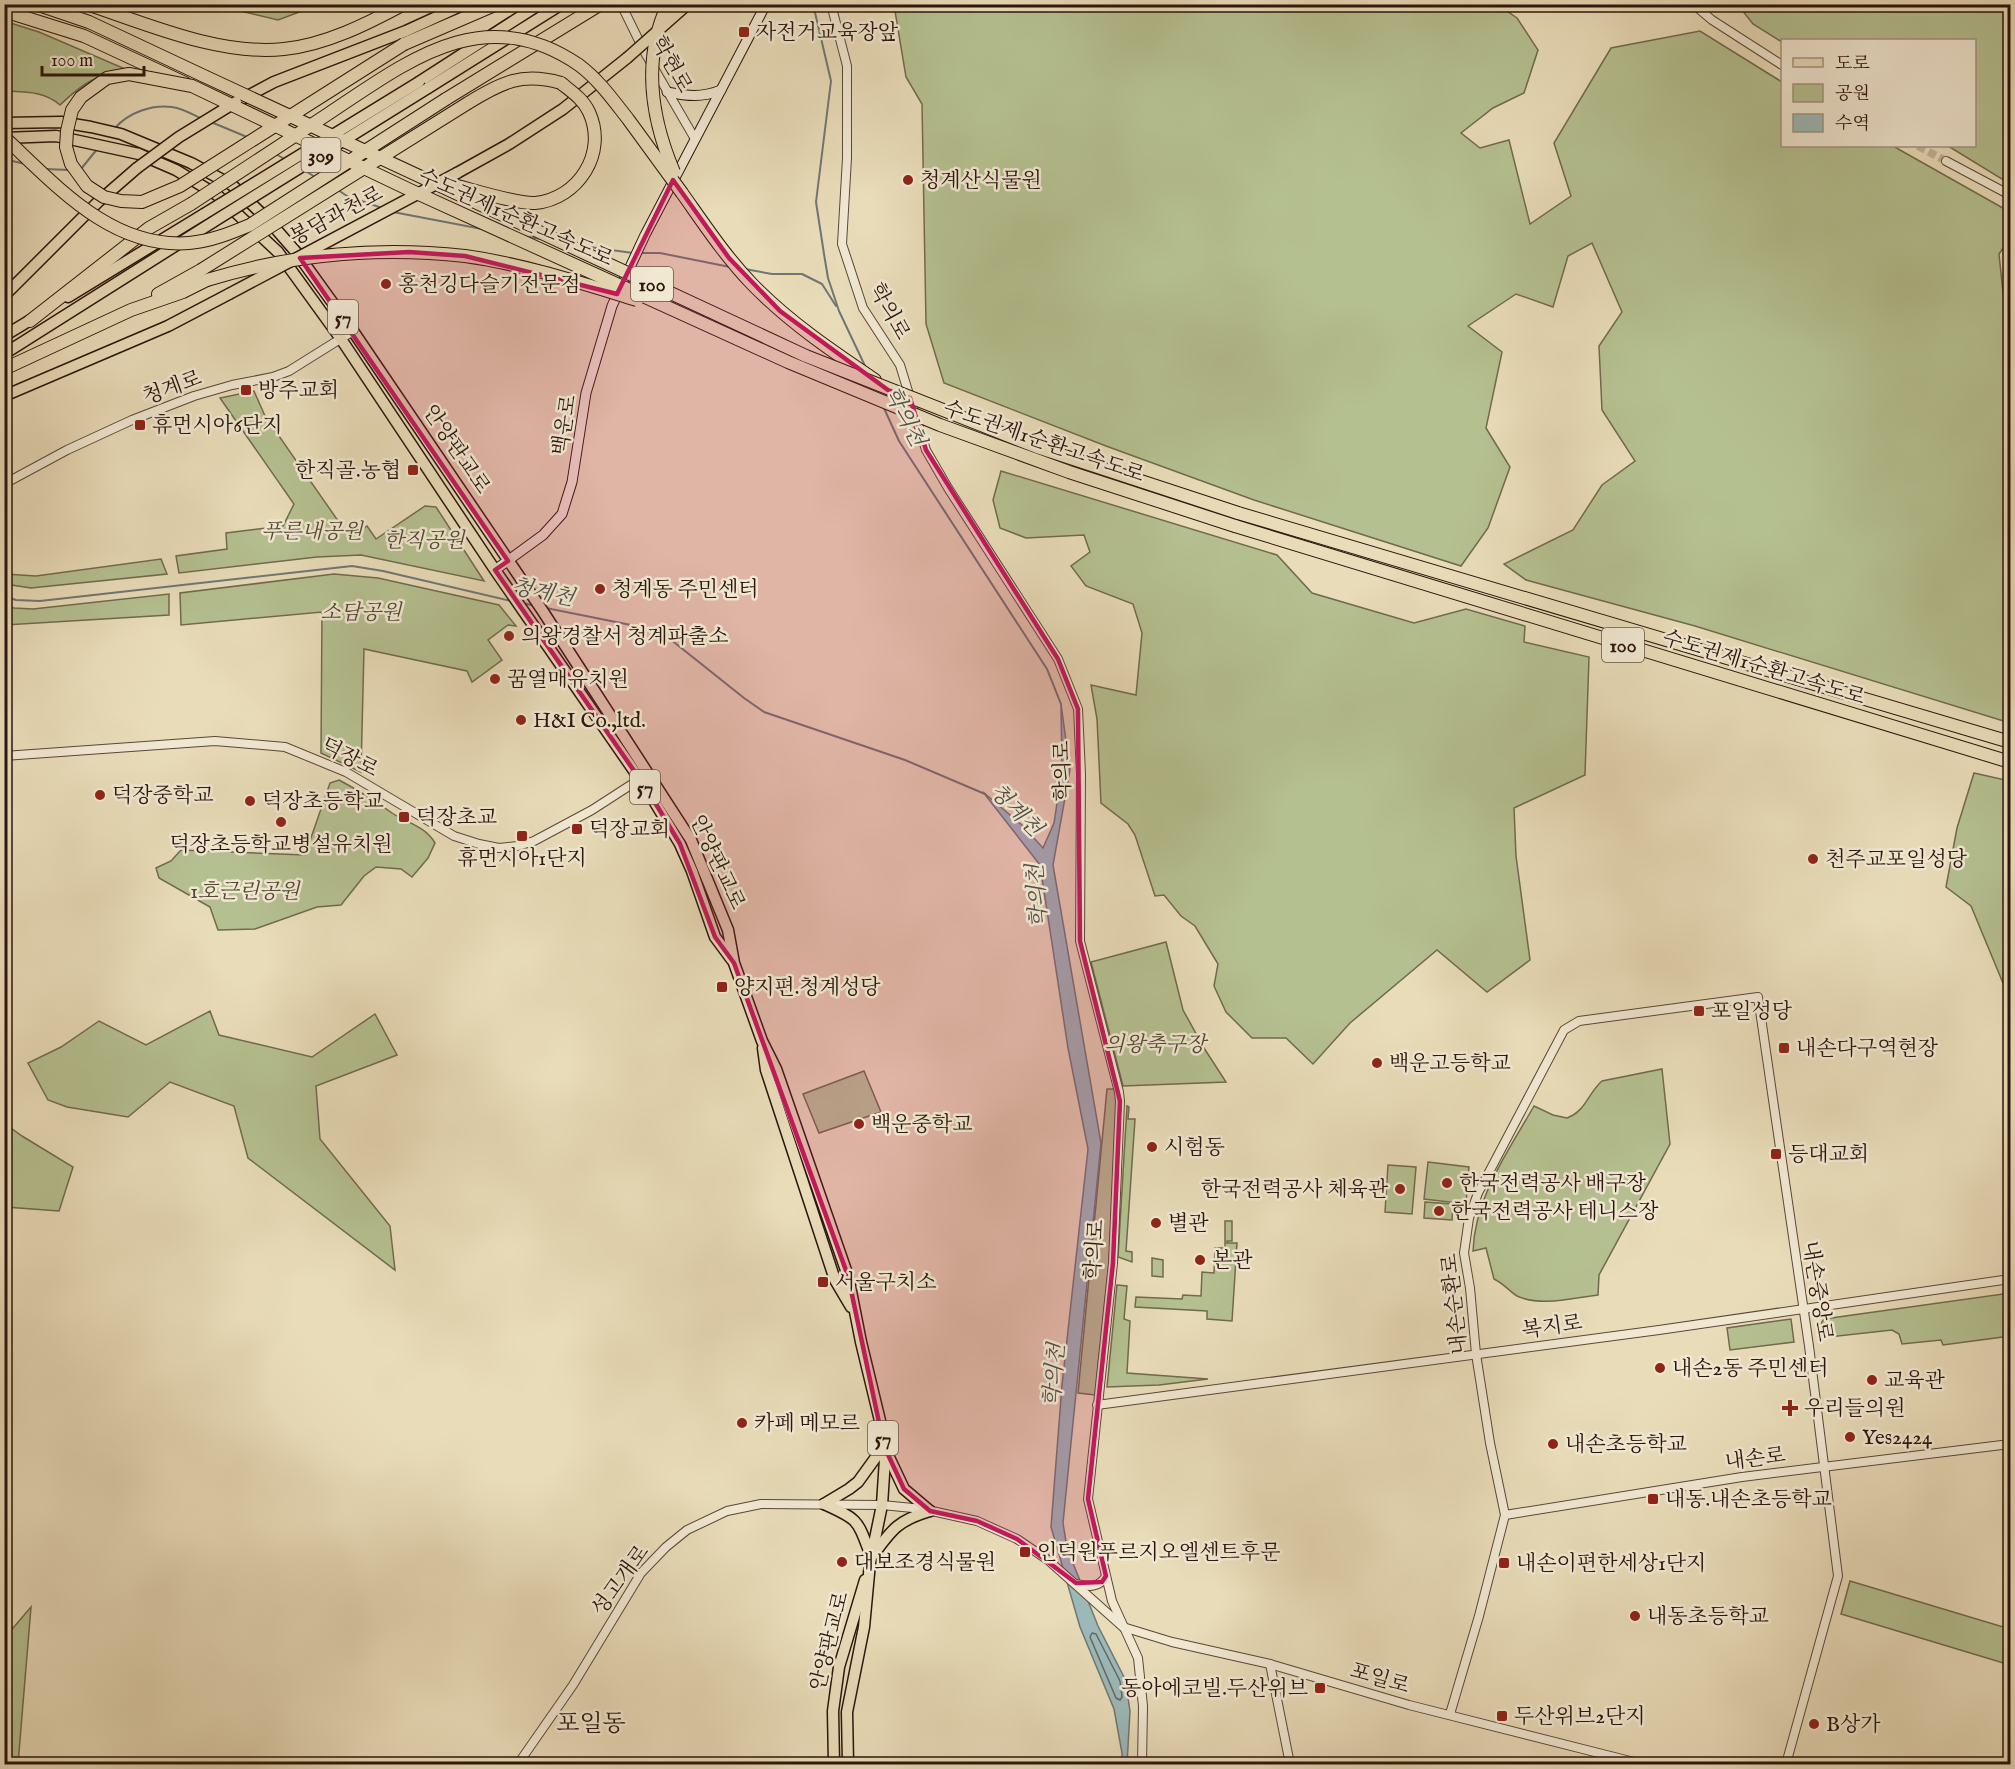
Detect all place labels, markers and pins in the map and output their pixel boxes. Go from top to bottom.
place label: 자전거교육장앞 [756,20,899,47]
marker: 자전거교육장앞 [737,25,751,39]
place label: 청계산식물원 [920,168,1042,195]
marker: 청계산식물원 [901,173,915,187]
place label: 홍천깅다슬기전문점 [398,272,581,299]
marker: 홍천깅다슬기전문점 [379,277,393,291]
place label: 방주교회 [258,378,339,405]
marker: 방주교회 [239,383,253,397]
place label: 휴먼시아6단지 [152,413,283,440]
marker: 휴먼시아6단지 [133,418,147,432]
place label: 한직골.농협 [295,458,401,485]
marker: 한직골.농협 [406,463,420,477]
place label: 청계동 주민센터 [612,577,759,604]
marker: 청계동 주민센터 [593,582,607,596]
place label: 의왕경찰서 청계파출소 [521,624,728,651]
marker: 의왕경찰서 청계파출소 [502,629,516,643]
place label: 꿈열매유치원 [507,667,629,694]
marker: 꿈열매유치원 [488,672,502,686]
place label: H&I Co.,ltd. [533,708,646,735]
marker: H&I Co.,ltd. [514,713,528,727]
place label: 덕장중학교 [112,783,213,810]
marker: 덕장중학교 [93,788,107,802]
place label: 덕장초등학교 [262,789,384,816]
marker: 덕장초등학교 [243,794,257,808]
place label: 덕장초교 [416,805,497,832]
marker: 덕장초교 [397,810,411,824]
marker: 덕장초등학교병설유치원 [274,815,288,829]
place label: 덕장교회 [589,817,670,844]
marker: 덕장교회 [570,822,584,836]
marker: 휴먼시아1단지 [515,829,529,843]
place label: 덕장초등학교병설유치원 [169,832,393,859]
place label: 휴먼시아1단지 [457,846,587,873]
place label: 천주교포일성당 [1825,847,1968,874]
marker: 천주교포일성당 [1806,852,1820,866]
place label: 양지편.청계성당 [734,975,881,1002]
marker: 양지편.청계성당 [715,980,729,994]
place label: 포일성당 [1711,999,1793,1026]
marker: 포일성당 [1692,1004,1706,1018]
place label: 내손다구역현장 [1796,1036,1939,1063]
marker: 내손다구역현장 [1777,1041,1791,1055]
place label: 백운고등학교 [1389,1051,1511,1078]
marker: 백운고등학교 [1370,1056,1384,1070]
place label: 백운중학교 [871,1112,972,1139]
marker: 백운중학교 [852,1117,866,1131]
place label: 시험동 [1164,1135,1225,1162]
marker: 시험동 [1145,1140,1159,1154]
place label: 등대교회 [1788,1142,1869,1169]
marker: 등대교회 [1769,1147,1783,1161]
place label: 한국전력공사 배구장 [1459,1171,1647,1198]
marker: 한국전력공사 배구장 [1440,1176,1454,1190]
place label: 한국전력공사 체육관 [1201,1177,1389,1204]
marker: 한국전력공사 체육관 [1393,1182,1407,1196]
place label: 한국전력공사 테니스장 [1451,1199,1659,1226]
marker: 한국전력공사 테니스장 [1432,1204,1446,1218]
place label: 별관 [1168,1211,1209,1238]
marker: 별관 [1149,1216,1163,1230]
place label: 본관 [1212,1248,1253,1275]
marker: 본관 [1193,1253,1207,1267]
place label: 서울구치소 [835,1270,936,1297]
marker: 서울구치소 [816,1275,830,1289]
place label: 내손2동 주민센터 [1672,1356,1828,1383]
marker: 내손2동 주민센터 [1653,1361,1667,1375]
place label: 교육관 [1884,1368,1946,1395]
marker: 교육관 [1865,1373,1879,1387]
place label: 우리들의원 [1804,1396,1905,1423]
marker: 우리들의원 [1781,1399,1799,1417]
place label: 카페 메모르 [754,1411,860,1438]
marker: 카페 메모르 [735,1416,749,1430]
place label: Yes2424 [1862,1425,1933,1452]
marker: Yes2424 [1843,1430,1857,1444]
place label: 내손초등학교 [1565,1432,1687,1459]
marker: 내손초등학교 [1546,1437,1560,1451]
place label: 내동.내손초등학교 [1665,1487,1832,1514]
marker: 내동.내손초등학교 [1646,1492,1660,1506]
place label: 인덕원푸르지오엘센트후문 [1037,1540,1280,1567]
marker: 인덕원푸르지오엘센트후문 [1018,1545,1032,1559]
place label: 대보조경식물원 [854,1550,996,1577]
place label: 내손이편한세상1단지 [1516,1551,1706,1578]
marker: 대보조경식물원 [835,1555,849,1569]
marker: 내손이편한세상1단지 [1497,1556,1511,1570]
place label: 내동초등학교 [1647,1604,1769,1631]
marker: 내동초등학교 [1628,1609,1642,1623]
place label: 동아에코빌.두산위브 [1121,1676,1308,1703]
marker: 동아에코빌.두산위브 [1313,1681,1327,1695]
place label: 두산위브2단지 [1514,1704,1646,1731]
marker: 두산위브2단지 [1495,1709,1509,1723]
place label: B상가 [1826,1712,1881,1739]
marker: B상가 [1807,1717,1821,1731]

